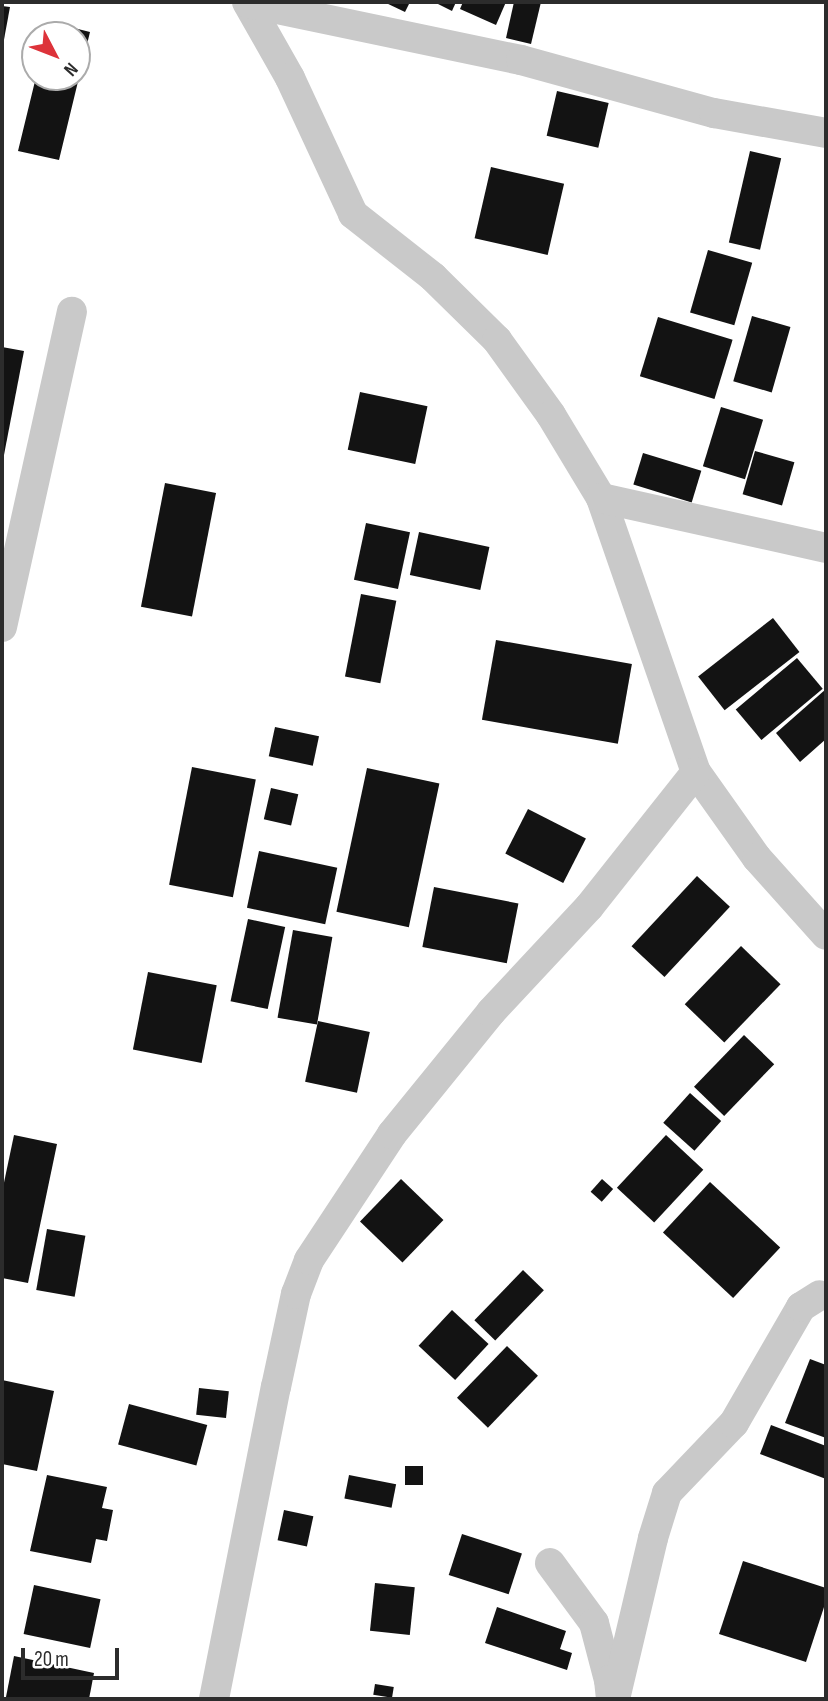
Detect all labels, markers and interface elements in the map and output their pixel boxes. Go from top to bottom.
north arrow [21,21,91,91]
text: N [59,58,82,81]
scale bar [24,1634,122,1678]
text: 20 m [34,1647,69,1672]

